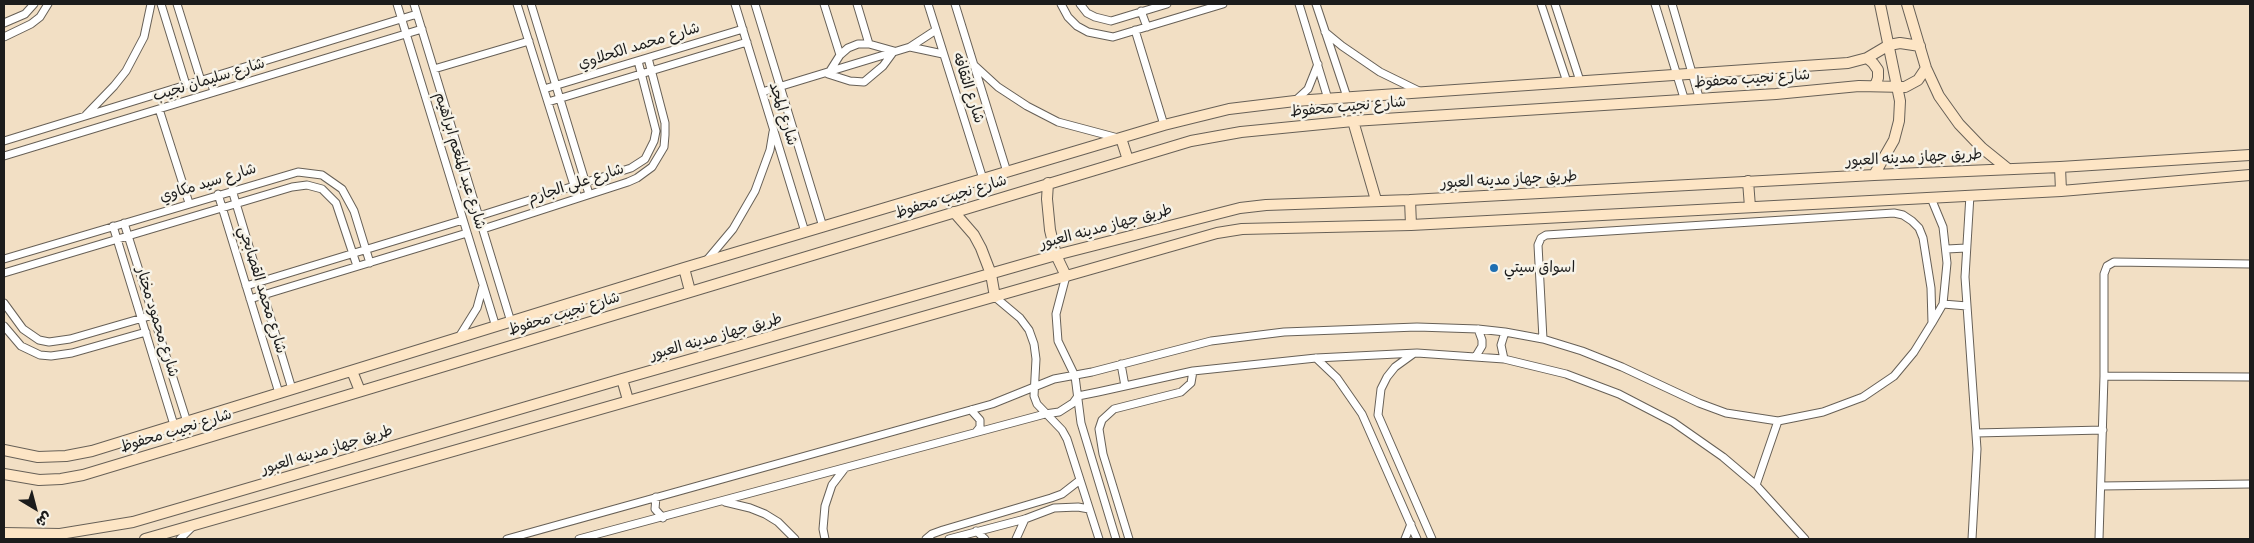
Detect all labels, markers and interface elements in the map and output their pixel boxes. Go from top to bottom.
street label: شارع محمد الكحلاوي [576,19,702,73]
street label: شارع الثقافه [948,50,988,126]
street label: شارع سليمان نجيب [151,54,267,106]
street label: شارع نجيب محفوظ [1693,66,1811,92]
street label: شارع المجد [765,80,801,148]
street label: شارع عبد المنعم ابراهيم [431,90,489,232]
street label: شارع نجيب محفوظ [1289,93,1407,121]
street label: طريق جهاز مدينه العبور [1845,145,1983,171]
street label: شارع سيد مكاوي [157,160,259,206]
street label: شارع على الجارم [526,160,626,208]
street label: طريق جهاز مدينه العبور [1440,167,1578,193]
street label: شارع نجيب محفوظ [893,171,1009,223]
street label: طريق جهاز مدينه العبور [1038,201,1174,253]
street label: شارع محمد القصابجي [234,224,290,356]
place label: اسواق سيتي [1504,259,1575,277]
marker: اسواق سيتي [1488,262,1500,274]
street label: شارع محمود مختار [132,265,182,379]
street label: شارع نجيب محفوظ [506,288,622,340]
street label: طريق جهاز مدينه العبور [648,310,784,364]
street label: شارع نجيب محفوظ [118,405,234,457]
street label: طريق جهاز مدينه العبور [259,421,395,479]
north arrow [10,483,60,533]
text: ش [32,508,56,533]

